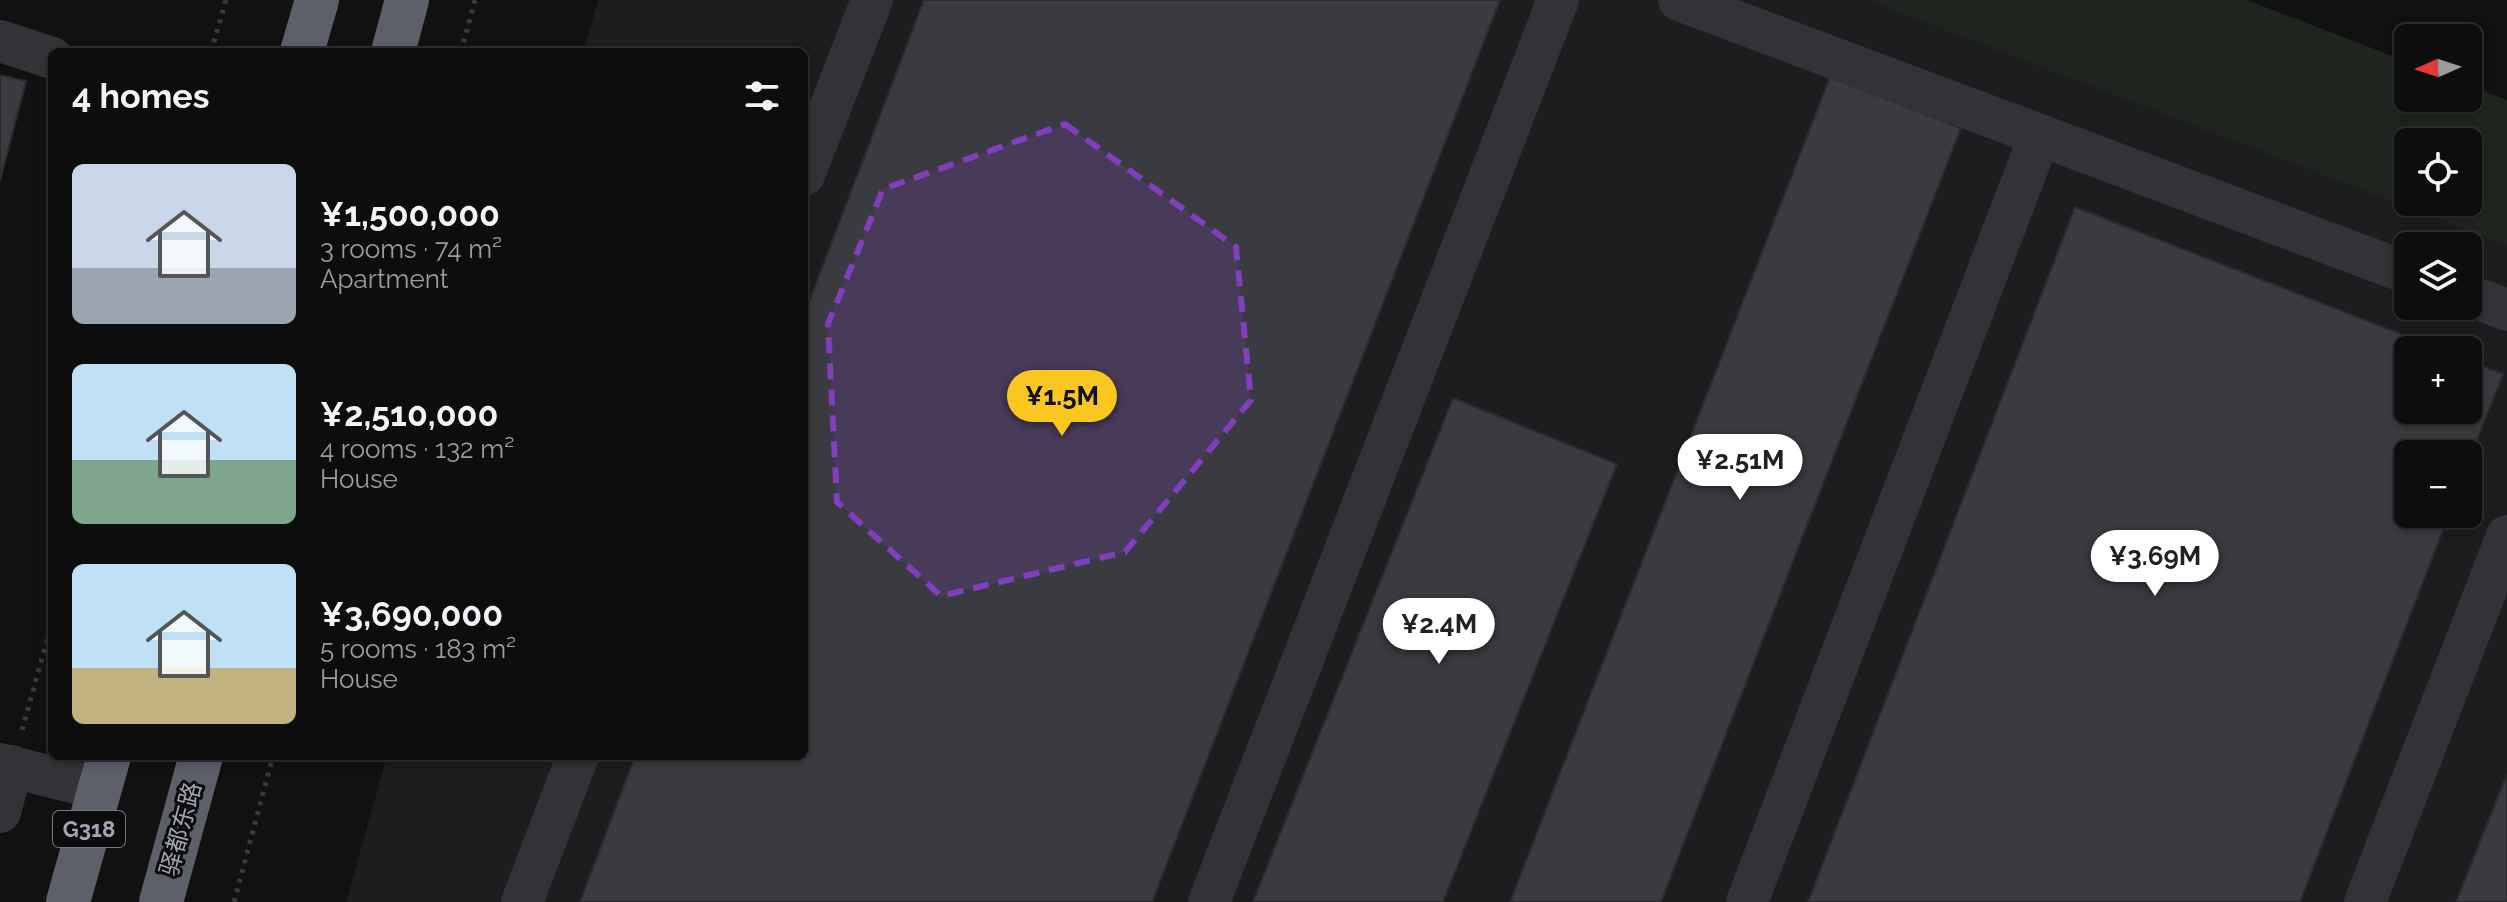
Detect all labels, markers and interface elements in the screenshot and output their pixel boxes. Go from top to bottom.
north arrow [2394,24,2482,112]
map controls [2394,24,2482,528]
icon: filters [740,74,784,118]
text: 4 homes [72,76,210,116]
button: locate [2394,128,2482,216]
text: ¥1,500,000 [320,194,500,234]
icon: home [136,196,232,292]
button: layers [2394,232,2482,320]
text: 3 rooms · 74 m² [320,234,502,264]
text: Apartment [320,264,449,294]
button: + [2394,336,2482,424]
pin: ¥1.5M [1006,370,1118,438]
text: ¥1.5M [1025,381,1099,411]
text: ¥2,510,000 [320,394,498,434]
icon: home [136,396,232,492]
text: 4 rooms · 132 m² [320,434,514,464]
pin: ¥2.51M [1675,434,1805,502]
button: − [2394,440,2482,528]
text: ¥2.51M [1696,445,1784,475]
text: House [320,464,398,494]
pin: ¥3.69M [2090,530,2220,598]
text: ¥3.69M [2109,541,2201,571]
text: ¥3,690,000 [320,594,503,634]
icon: home [136,596,232,692]
pin: ¥2.4M [1383,598,1495,666]
text: ¥2.4M [1401,609,1477,639]
text: 5 rooms · 183 m² [320,634,516,664]
text: House [320,664,398,694]
street label: 驿都东路 [154,779,207,879]
road number: G318 [53,811,125,847]

